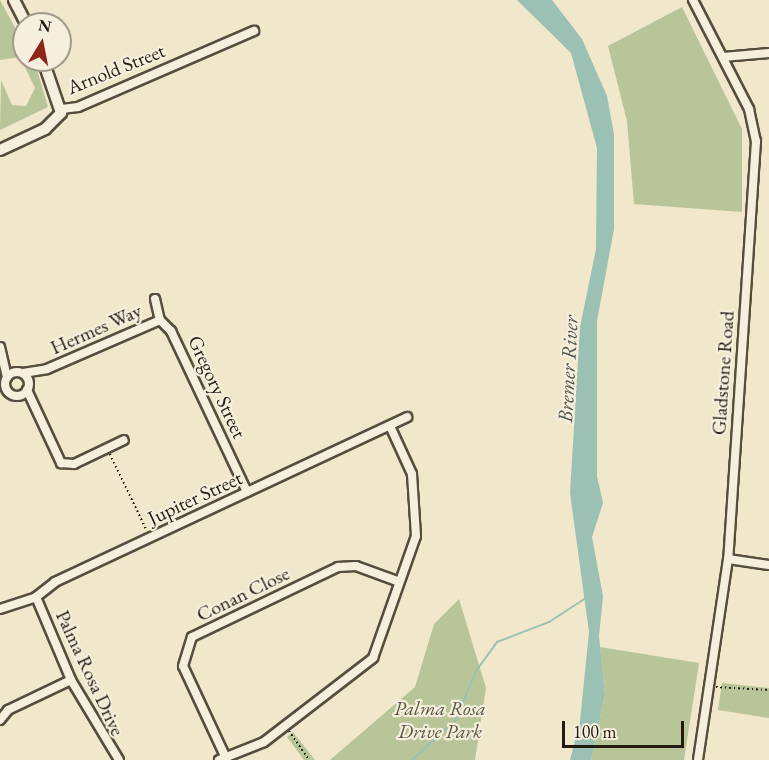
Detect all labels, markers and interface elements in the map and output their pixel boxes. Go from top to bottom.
north arrow [12,12,72,72]
text: N [37,14,53,37]
street label: Arnold Street [64,38,168,100]
street label: Hermes Way [47,298,145,360]
street label: Gladstone Road [707,310,739,436]
water label: Bremer River [553,315,583,423]
street label: Gregory Street [183,332,251,442]
street label: Jupiter Street [144,466,246,530]
street label: Conan Close [193,561,293,627]
street label: Palma Rosa Drive [50,606,130,740]
park label: Palma Rosa Drive Park [394,696,486,743]
scale bar [565,709,686,747]
text: 100 m [573,720,617,743]

